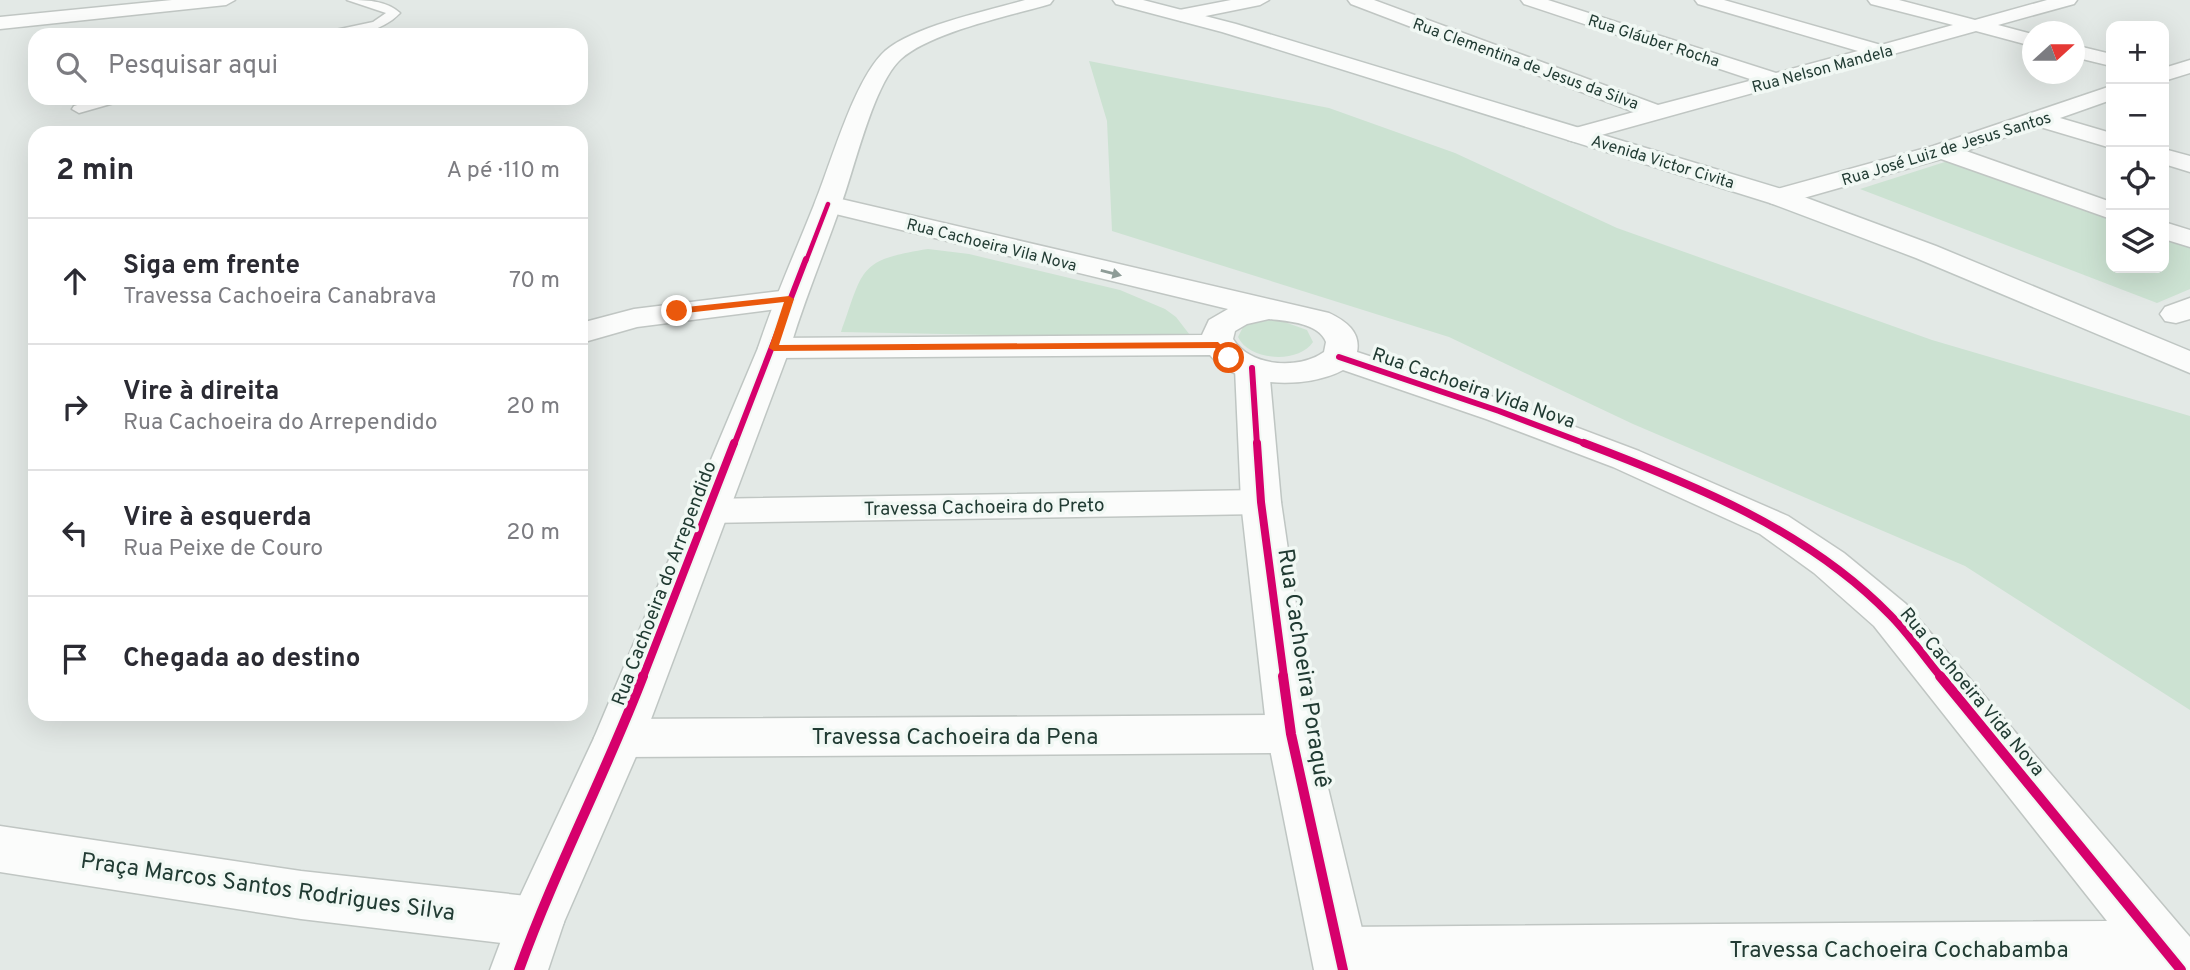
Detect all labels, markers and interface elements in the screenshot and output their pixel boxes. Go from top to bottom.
street label: Rua Gláuber Rocha [1585,11,1722,73]
street label: Rua Clementina de Jesus da Silva [1410,15,1641,115]
north arrow [2022,21,2085,84]
map controls [2106,21,2169,273]
button: + [2106,21,2169,84]
search box [28,28,588,105]
street label: Rua Nelson Mandela [1750,41,1895,98]
icon: search [52,48,90,86]
text: Pesquisar aqui [108,50,278,83]
button: − [2106,84,2169,147]
street label: Rua José Luiz de Jesus Santos [1839,108,2054,191]
street label: Avenida Victor Civita [1588,132,1736,194]
button: locate [2106,147,2169,210]
text: 2 min [56,153,134,190]
text: A pé · 110 m [447,157,560,186]
button: layers [2106,210,2169,273]
street label: Rua Cachoeira Vila Nova [904,215,1079,277]
text: Siga em frente [123,250,300,283]
icon: ahead [56,262,94,300]
text: 70 m [509,267,560,296]
one-way arrow [1100,268,1122,279]
text: Travessa Cachoeira Canabrava [123,283,436,312]
route end [661,295,692,326]
route start [1213,342,1244,373]
street label: Rua Cachoeira Vida Nova [1369,343,1578,435]
text: Vire à direita [123,376,279,409]
icon: right [56,388,94,426]
text: 20 m [506,393,560,422]
text: Rua Cachoeira do Arrependido [123,409,438,438]
street label: Rua Cachoeira do Arrependido [607,458,723,709]
street label: Travessa Cachoeira do Preto [863,494,1105,522]
text: Vire à esquerda [123,502,311,535]
icon: left [56,514,94,552]
text: 20 m [506,519,560,548]
text: Rua Peixe de Couro [123,535,323,564]
street label: Rua Cachoeira Poraquê [1269,547,1336,790]
street label: Rua Cachoeira Vida Nova [1894,603,2049,782]
icon: arrive [56,640,94,678]
text: Chegada ao destino [123,643,360,676]
street label: Travessa Cachoeira da Pena [812,724,1098,753]
street label: Praça Marcos Santos Rodrigues Silva [78,848,457,929]
street label: Travessa Cachoeira Cochabamba [1729,937,2069,966]

